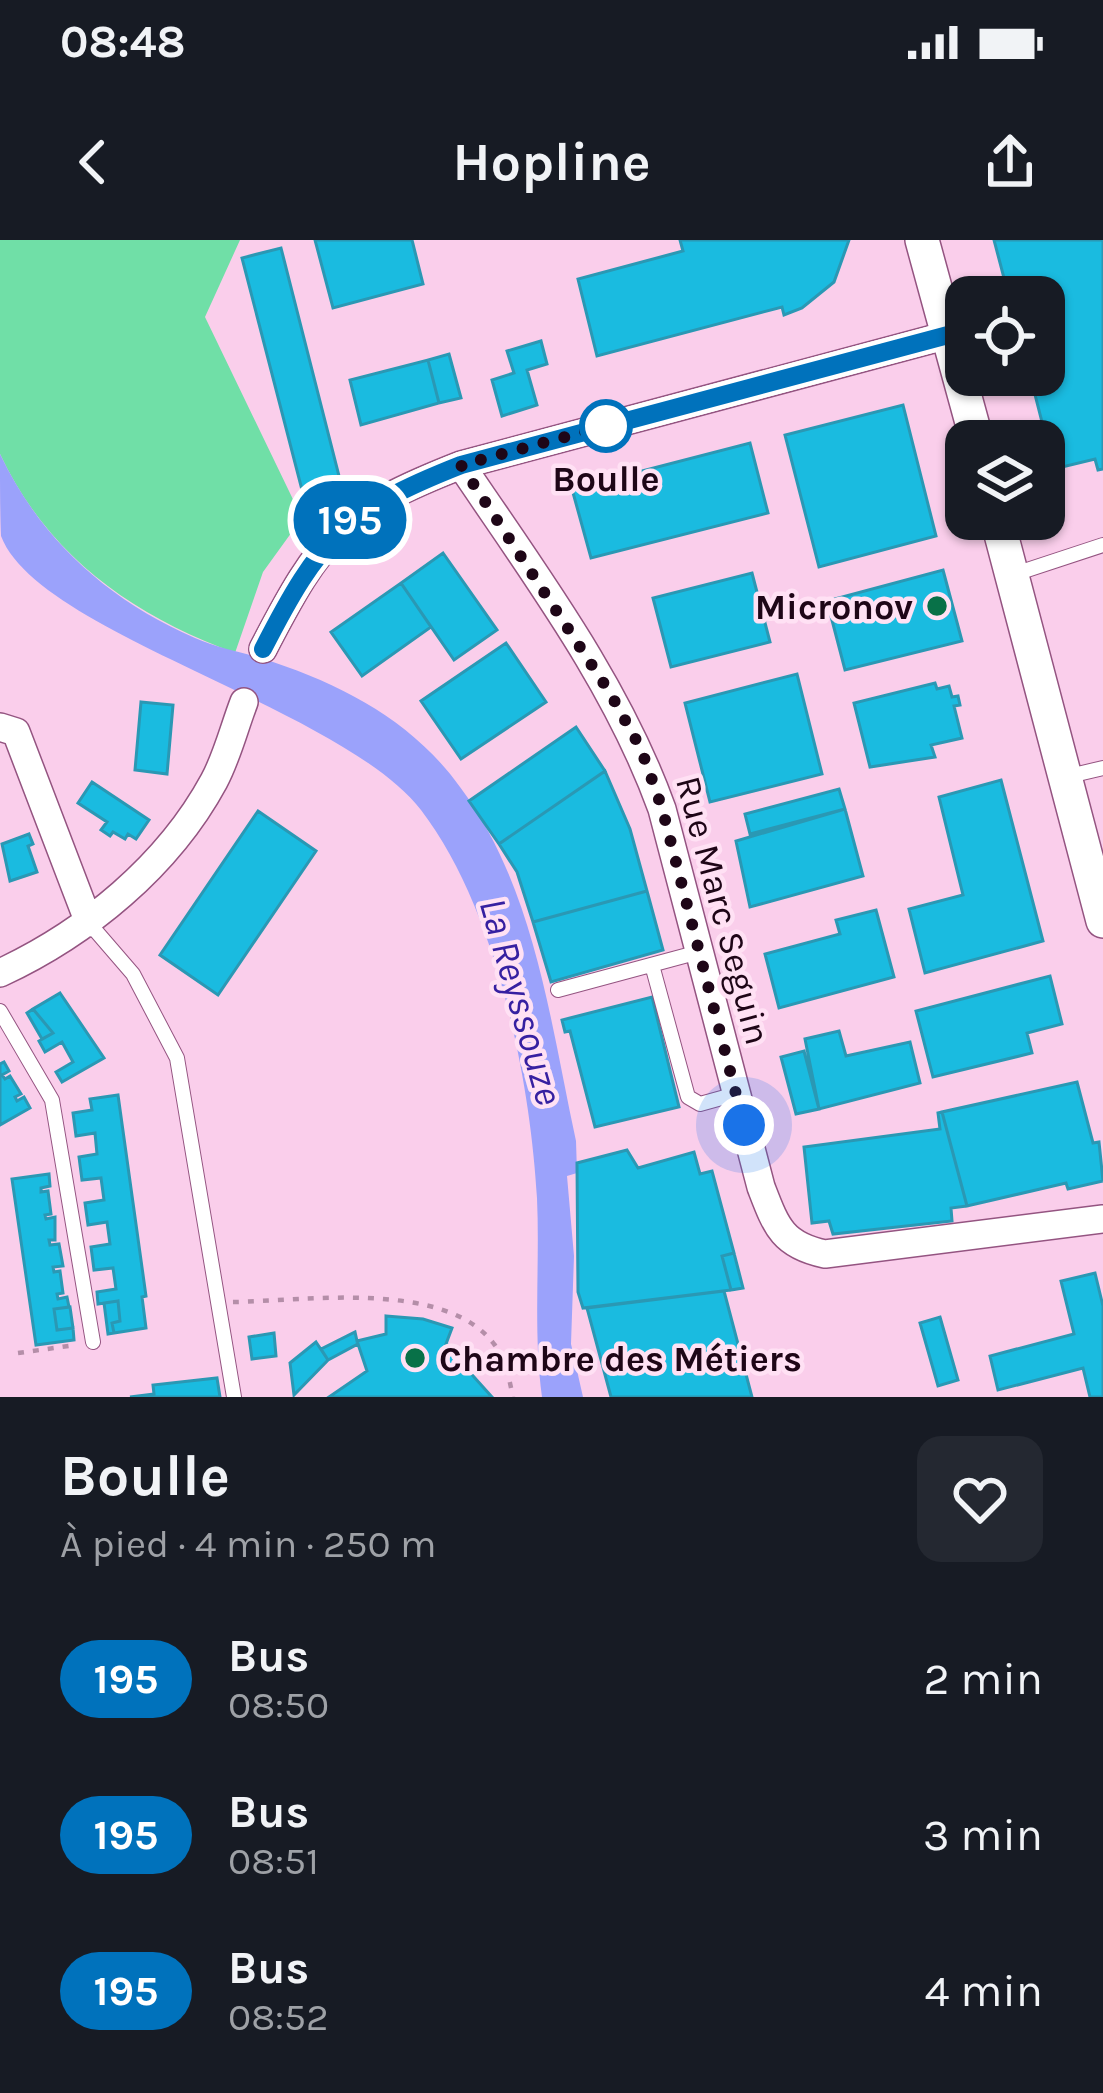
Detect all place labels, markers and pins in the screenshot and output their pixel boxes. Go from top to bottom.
marker: Boulle [581,401,631,451]
place label: Boulle [552,458,660,500]
place label: Micronov [755,586,913,628]
marker: Micronov [924,593,950,619]
place label: Chambre des Métiers [439,1338,802,1380]
marker: Chambre des Métiers [402,1345,428,1371]

